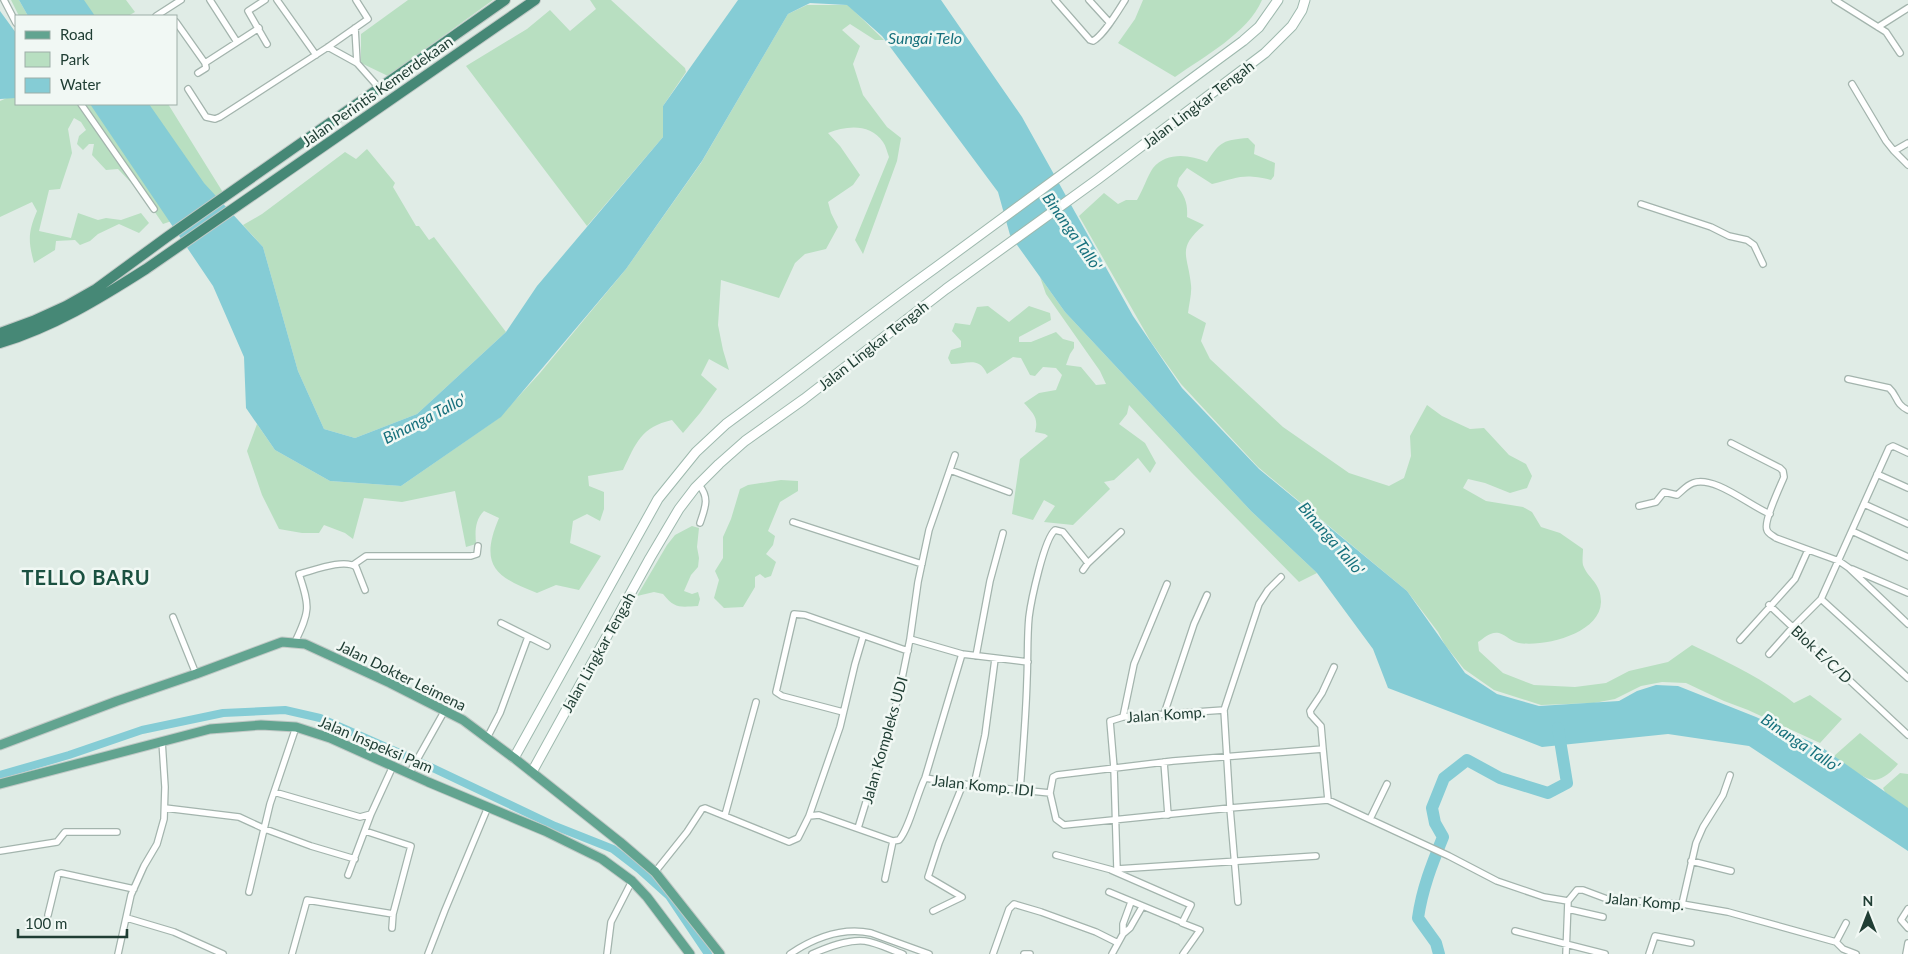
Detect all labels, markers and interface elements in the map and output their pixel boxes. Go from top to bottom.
legend [15,15,178,105]
text: Road [60,25,93,43]
water label: Sungai Telo [888,28,962,47]
street label: Jalan Perintis Kemerdekaan [298,32,456,150]
text: Park [60,50,90,68]
street label: Jalan Lingkar Tengah [1139,56,1257,152]
text: Water [60,75,101,93]
water label: Binanga Tallo' [1039,188,1107,274]
street label: Jalan Lingkar Tengah [814,296,932,394]
water label: Binanga Tallo' [379,389,469,447]
water label: Binanga Tallo' [1295,498,1369,578]
district label: TELLO BARU [21,565,151,589]
street label: Jalan Lingkar Tengah [557,589,639,715]
street label: Blok E/C/D [1788,621,1856,687]
street label: Jalan Dokter Leimena [335,636,469,714]
street label: Jalan Kompleks UDI [857,674,911,806]
street label: Jalan Komp. [1126,702,1206,726]
water label: Binanga Tallo' [1758,709,1844,775]
street label: Jalan Inspeksi Pam [316,712,436,776]
street label: Jalan Komp. IDI [931,771,1035,799]
street label: Jalan Komp. [1605,889,1685,913]
north arrow [1843,889,1893,939]
text: N [1863,892,1873,909]
scale bar [18,906,126,938]
text: 100 m [25,914,67,932]

